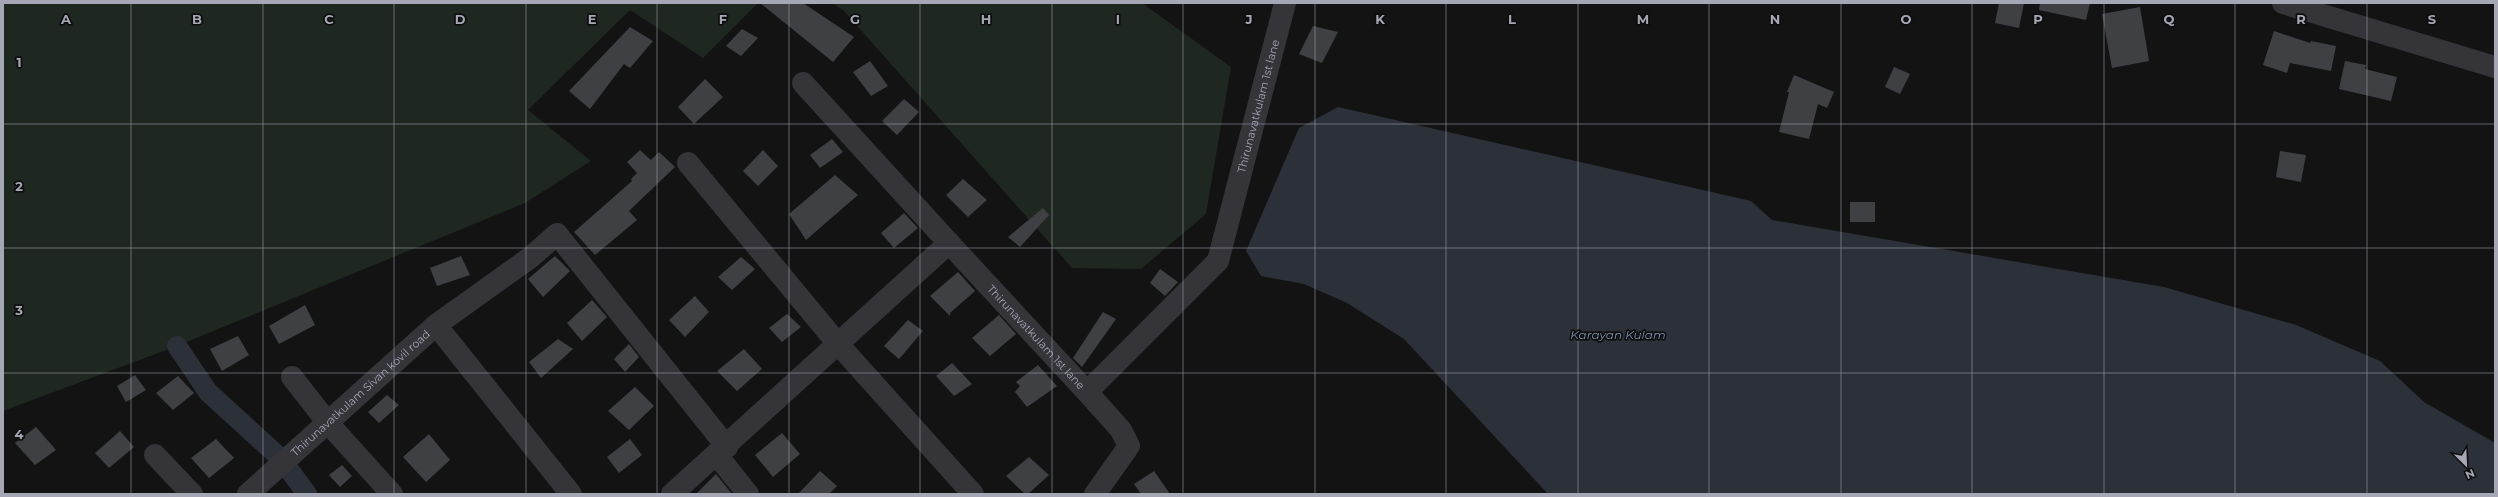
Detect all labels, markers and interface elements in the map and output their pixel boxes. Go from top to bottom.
text: A [60,11,72,27]
text: B [192,11,202,27]
text: C [324,11,334,27]
text: D [455,11,466,27]
text: E [588,11,597,27]
text: F [719,11,727,27]
text: G [850,11,860,27]
text: H [981,11,991,27]
text: I [1116,11,1120,27]
text: J [1244,11,1253,27]
text: K [1375,11,1385,27]
text: L [1508,11,1516,27]
text: M [1637,11,1649,27]
text: N [1770,11,1780,27]
text: O [1901,11,1912,27]
text: P [2033,11,2043,27]
text: Q [2164,11,2175,27]
text: R [2296,11,2306,27]
text: S [2428,11,2436,27]
street label: Thirunavatkulam 1st lane [1234,38,1282,174]
text: 1 [16,54,22,70]
text: 2 [15,178,23,194]
street label: Thirunavatkulam 1st lane [984,282,1088,392]
text: 3 [14,302,23,318]
street label: Thirunavatkulam Sivan kovil road [288,327,433,459]
water label: Karayan Kulam [1570,327,1666,342]
text: 4 [15,426,24,442]
north arrow [2446,445,2486,485]
text: N [2463,466,2477,482]

